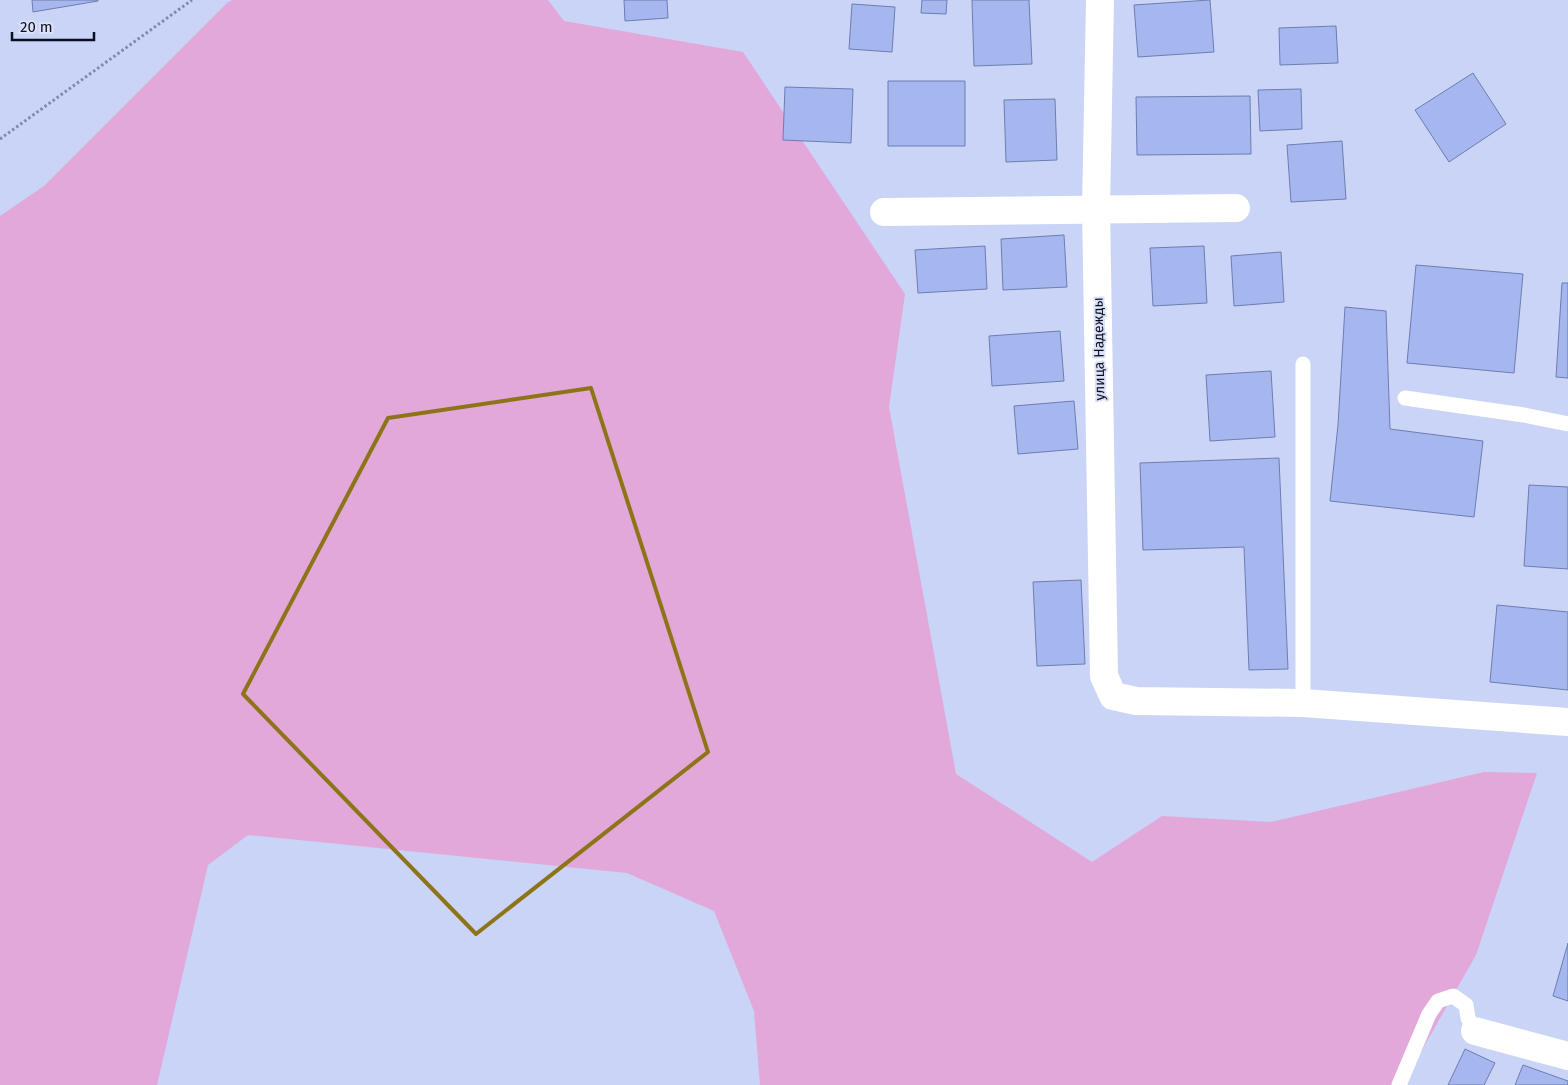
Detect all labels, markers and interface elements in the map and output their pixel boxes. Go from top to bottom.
scale bar [12,10,95,42]
text: 20 m [20,18,53,36]
street label: улица Надежды [1090,297,1108,401]

